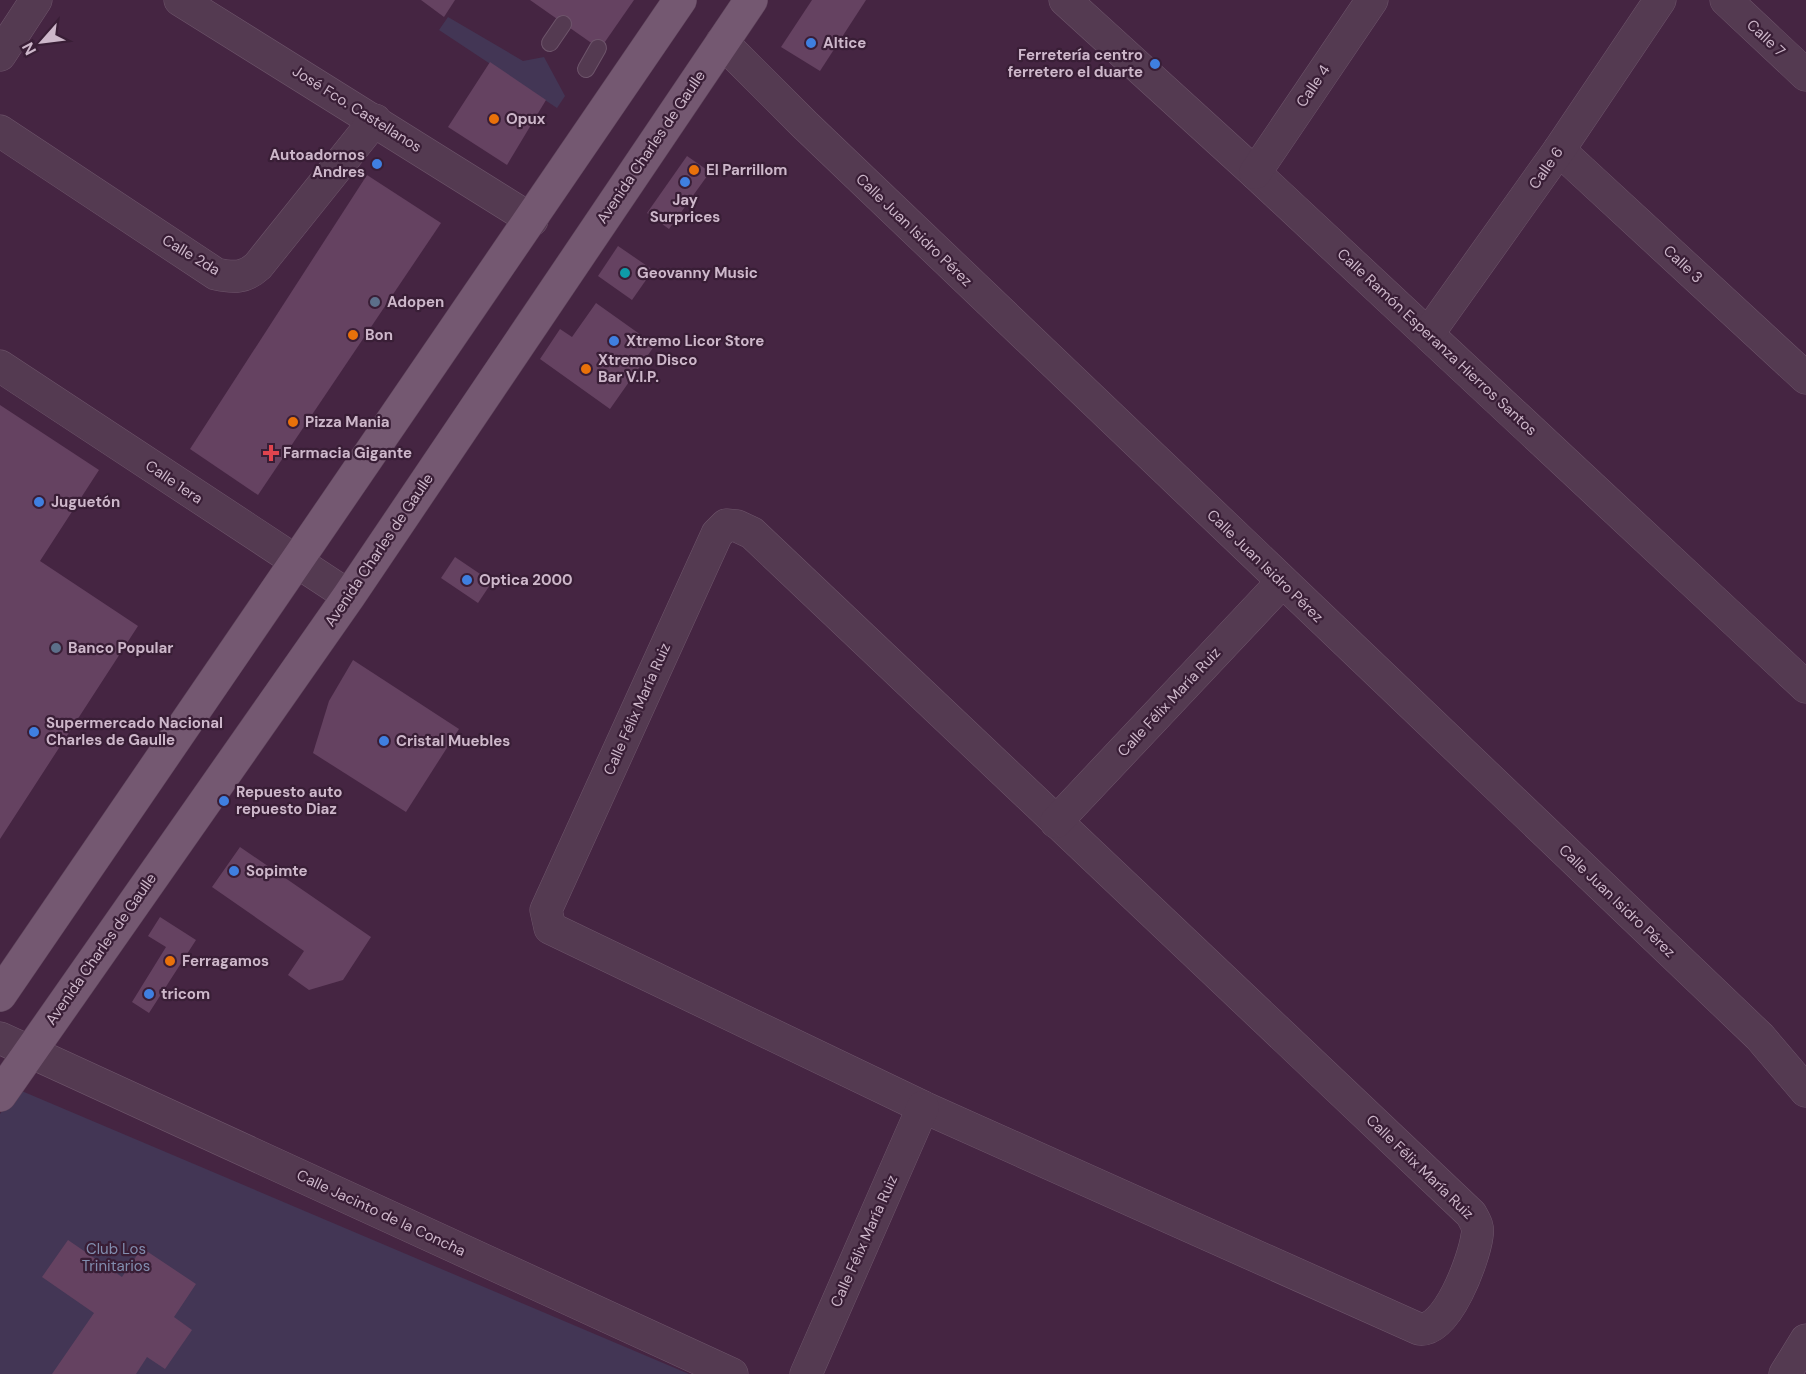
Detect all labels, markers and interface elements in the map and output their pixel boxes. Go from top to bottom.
north arrow [12,12,72,72]
street label: Calle 7 [1742,15,1790,61]
place label: Altice [823,33,866,53]
marker: Altice [804,36,818,50]
text: N [17,39,41,59]
place label: Ferretería centro ferretero el duarte [1008,45,1143,82]
marker: Ferretería centro ferretero el duarte [1148,57,1162,71]
street label: José Fco. Castellanos [289,61,425,157]
street label: Calle 4 [1292,61,1334,111]
street label: Avenida Charles de Gaulle [592,66,710,228]
place label: Opux [506,109,546,129]
marker: Opux [487,112,501,126]
street label: Calle 6 [1524,143,1568,193]
place label: Autoadornos Andres [270,145,365,182]
marker: Autoadornos Andres [370,157,384,171]
place label: El Parrillom [706,160,787,180]
marker: El Parrillom [687,163,701,177]
street label: Calle Juan Isidro Pérez [851,169,977,291]
marker: Jay Surprices [678,175,692,189]
place label: Jay Surprices [650,190,720,227]
street label: Calle 2da [158,230,224,280]
street label: Calle 3 [1659,241,1707,287]
street label: Calle Ramón Esperanza Hierros Santos [1333,244,1541,440]
place label: Geovanny Music [637,263,758,283]
marker: Geovanny Music [618,266,632,280]
place label: Adopen [387,292,444,312]
marker: Adopen [368,295,382,309]
place label: Bon [365,325,393,345]
marker: Bon [346,328,360,342]
place label: Xtremo Licor Store [626,331,764,351]
marker: Xtremo Licor Store [607,334,621,348]
place label: Xtremo Disco Bar V.I.P. [598,350,697,387]
marker: Xtremo Disco Bar V.I.P. [579,362,593,376]
place label: Pizza Mania [305,412,390,432]
marker: Pizza Mania [286,415,300,429]
place label: Farmacia Gigante [283,443,412,463]
marker: Farmacia Gigante [264,446,278,460]
street label: Calle 1era [141,456,207,508]
street label: Avenida Charles de Gaulle [320,469,438,631]
place label: Juguetón [51,492,120,512]
marker: Juguetón [32,495,46,509]
street label: Calle Juan Isidro Pérez [1202,505,1328,627]
place label: Optica 2000 [479,570,573,590]
marker: Optica 2000 [460,573,474,587]
place label: Banco Popular [68,638,173,658]
street label: Calle Félix María Ruiz [599,640,675,778]
marker: Banco Popular [49,641,63,655]
street label: Calle Félix María Ruiz [1113,643,1225,761]
place label: Supermercado Nacional Charles de Gaulle [46,713,223,750]
marker: Supermercado Nacional Charles de Gaulle [27,725,41,739]
place label: Cristal Muebles [396,731,510,751]
marker: Cristal Muebles [377,734,391,748]
place label: Repuesto auto repuesto Diaz [236,782,342,819]
marker: Repuesto auto repuesto Diaz [217,794,231,808]
street label: Calle Juan Isidro Pérez [1554,840,1680,962]
place label: Sopimte [246,861,308,881]
marker: Sopimte [227,864,241,878]
street label: Avenida Charles de Gaulle [41,869,161,1029]
place label: Ferragamos [182,951,269,971]
marker: Ferragamos [163,954,177,968]
place label: tricom [161,984,210,1004]
marker: tricom [142,987,156,1001]
street label: Calle Félix María Ruiz [1362,1110,1478,1224]
street label: Calle Jacinto de la Concha [293,1165,469,1261]
street label: Calle Félix María Ruiz [826,1172,902,1310]
park label: Club Los Trinitarios [82,1239,150,1276]

